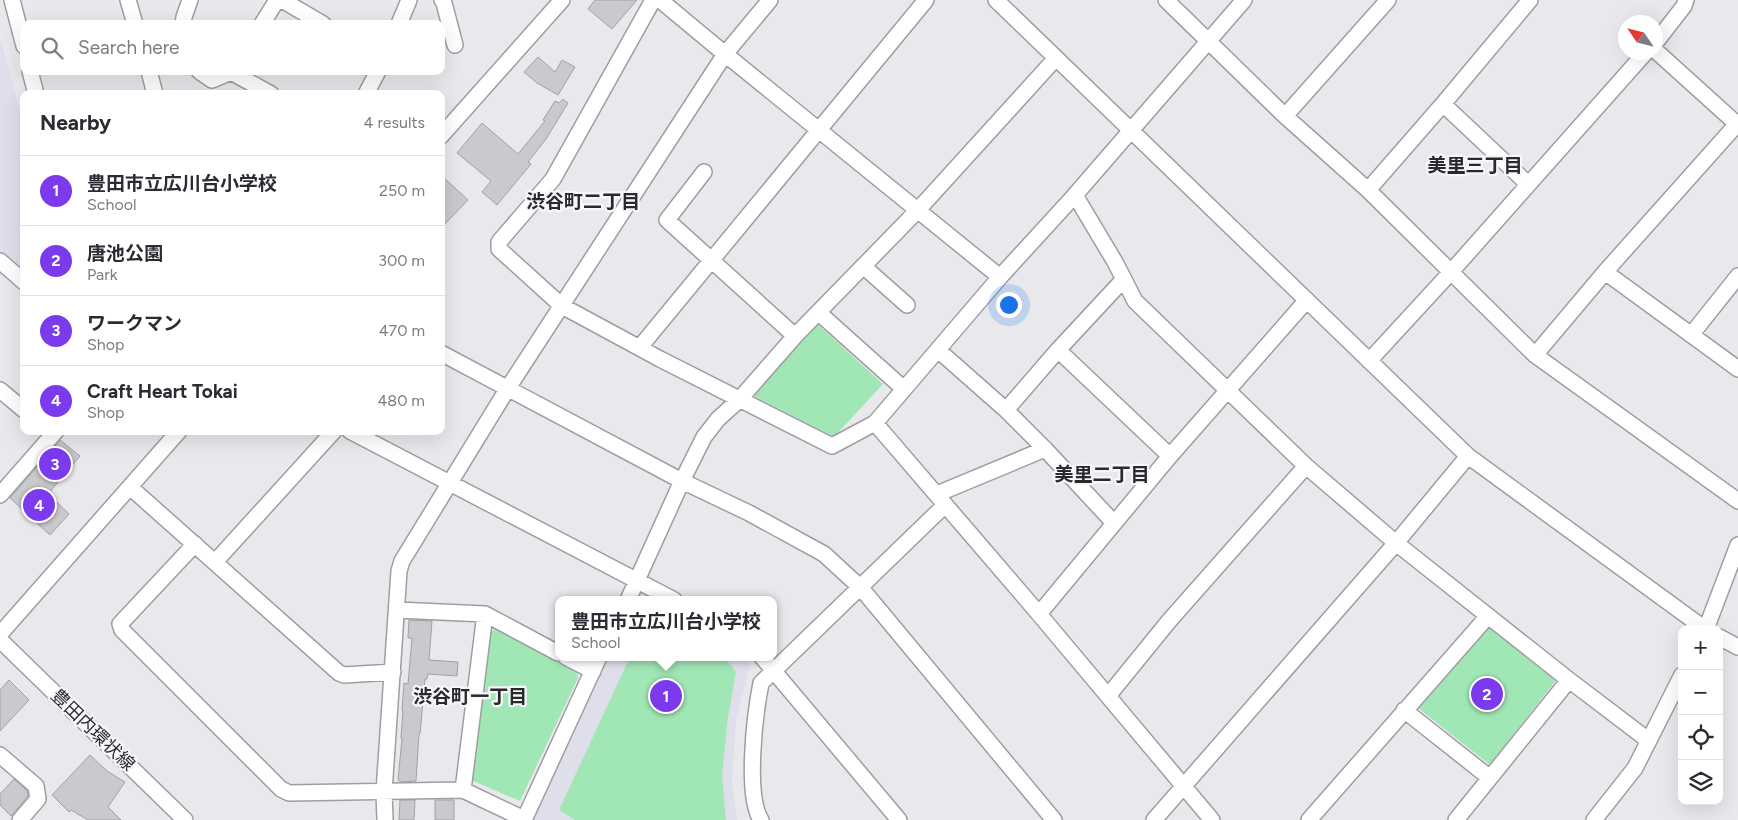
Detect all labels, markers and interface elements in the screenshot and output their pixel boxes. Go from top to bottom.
north arrow [1618,15,1663,60]
search box [20,20,445,75]
icon: search [38,34,66,62]
text: Search here [78,36,180,59]
text: Nearby [40,110,111,135]
text: 4 results [364,113,425,132]
district label: 美里三丁目 [1427,154,1523,177]
text: 豊田市立広川台小学校 [87,172,277,195]
text: 1 [53,181,59,200]
text: 250 m [379,181,425,200]
district label: 渋谷町二丁目 [526,190,640,213]
text: School [87,195,137,214]
text: 唐池公園 [87,242,163,265]
text: 2 [51,251,61,270]
text: 300 m [378,251,425,270]
text: Park [87,265,117,284]
your location [996,292,1022,318]
text: ワークマン [87,312,182,335]
text: 3 [52,321,60,340]
text: 470 m [379,321,425,340]
text: Shop [87,335,125,354]
text: Craft Heart Tokai [87,380,238,403]
text: 4 [51,391,61,410]
text: 480 m [377,391,425,410]
text: Shop [87,403,125,422]
pin: 3 [39,445,71,483]
district label: 美里二丁目 [1054,463,1150,486]
pin: 4 [23,486,55,524]
popup [555,596,777,661]
text: 豊田市立広川台小学校 [571,610,761,633]
map controls [1678,625,1723,805]
button: + [1678,625,1723,670]
text: School [571,633,620,652]
button: − [1678,670,1723,715]
pin: 2 [1471,675,1503,713]
pin: 1 [650,677,682,715]
street label: 豊田内環状線 [47,685,139,775]
district label: 渋谷町一丁目 [413,685,527,708]
button: locate [1678,715,1723,760]
button: layers [1678,760,1723,805]

